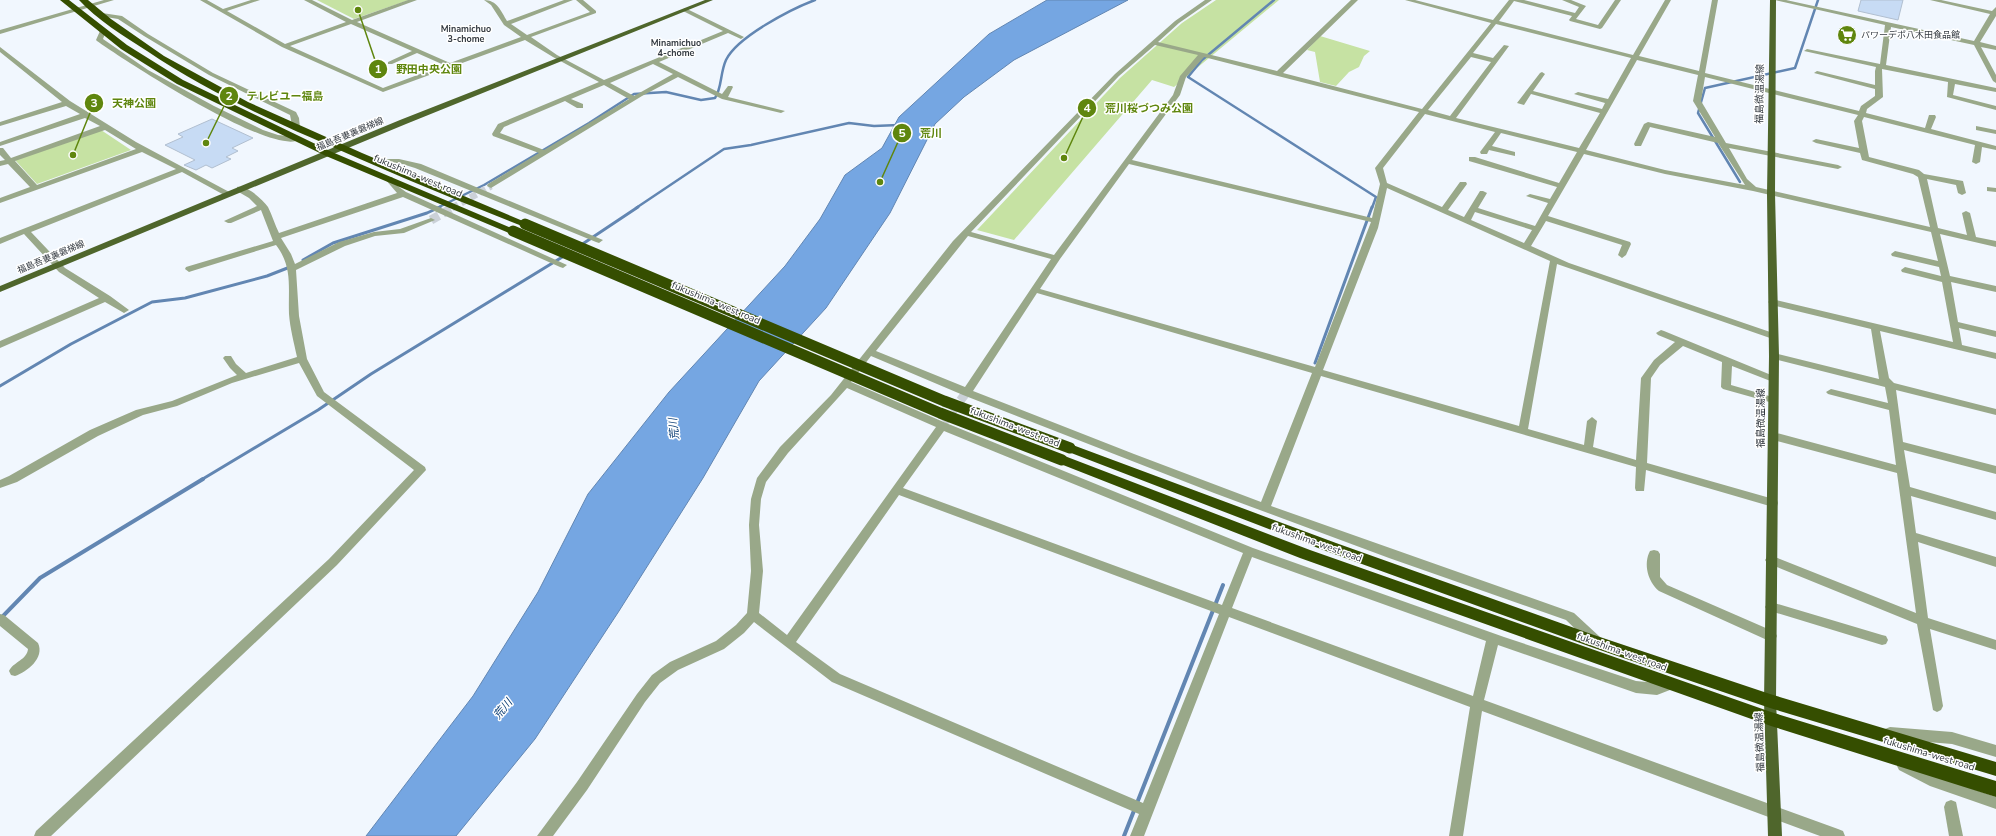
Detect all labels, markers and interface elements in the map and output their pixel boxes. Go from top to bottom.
district label: Minamichuo 3-chome [441,23,491,45]
supermarket icon: パワーデポ八木田食品館 [1836,24,1858,46]
place label: パワーデポ八木田食品館 [1861,29,1960,41]
district label: Minamichuo 4-chome [651,37,701,59]
callout: 野田中央公園 [368,57,470,80]
text: 1 [374,61,382,77]
text: 野田中央公園 [396,62,462,77]
street label: 福島微温湯線 [1752,64,1768,124]
callout: テレビユー福島 [219,84,332,107]
text: 2 [225,88,233,104]
text: テレビユー福島 [247,89,324,104]
callout: 天神公園 [84,91,164,114]
text: 3 [90,95,98,111]
text: 天神公園 [112,96,156,111]
callout: 荒川桜づつみ公園 [1077,96,1201,119]
text: 4 [1083,100,1091,116]
text: 荒川桜づつみ公園 [1105,101,1193,116]
street label: 福島吾妻裏磐梯線 [315,114,386,154]
callout: 荒川 [892,122,950,145]
text: 5 [898,125,906,141]
text: 荒川 [920,126,942,141]
street label: fukushima-west road [372,151,465,201]
street label: 福島吾妻裏磐梯線 [16,237,87,277]
street label: fukushima-west road [670,278,763,328]
street label: 福島微温湯線 [1754,388,1768,448]
street label: fukushima-west road [968,403,1062,451]
water label: 荒川 [665,416,683,441]
street label: fukushima-west road [1270,520,1364,566]
street label: fukushima-west road [1575,629,1669,675]
water label: 荒川 [490,695,516,722]
street label: 福島微温湯線 [1752,712,1768,772]
street label: fukushima-west road [1882,733,1977,775]

